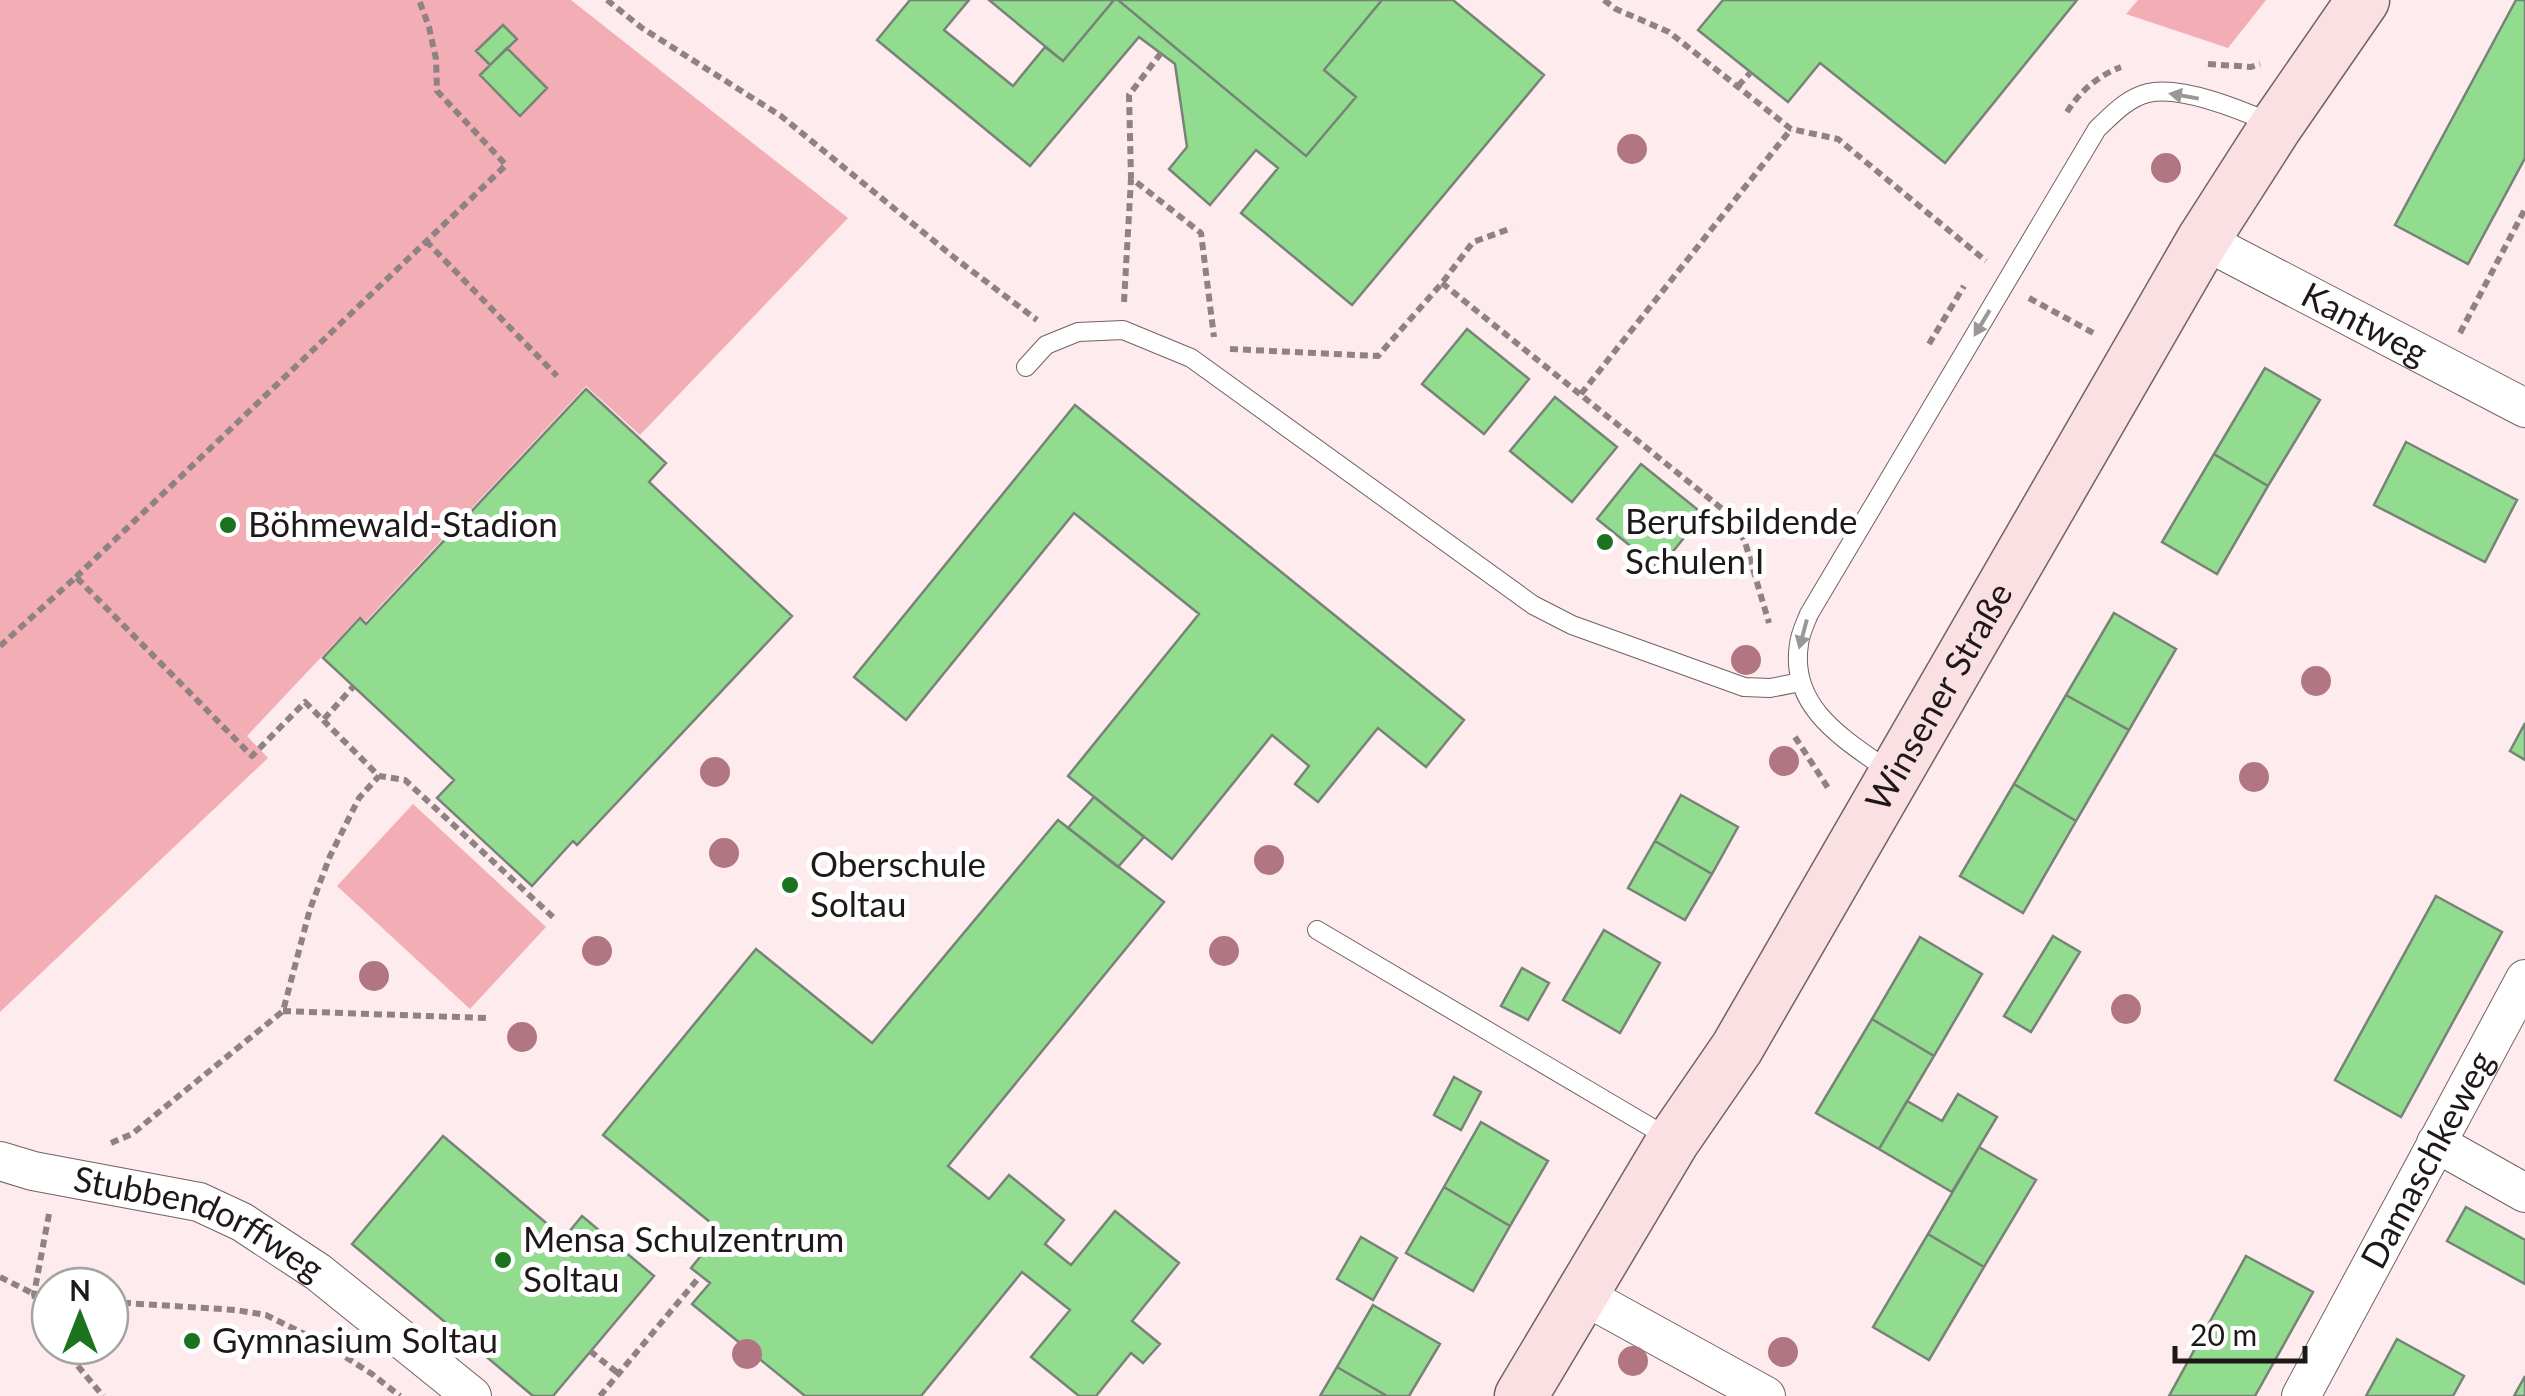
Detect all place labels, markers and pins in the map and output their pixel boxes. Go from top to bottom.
place label: Berufsbildende Schulen I [1625,499,1857,581]
place label: Böhmewald-Stadion [248,502,558,544]
marker: Böhmewald-Stadion [217,514,239,536]
marker: Berufsbildende Schulen I [1594,531,1616,553]
place label: Oberschule Soltau [810,842,986,924]
marker: Oberschule Soltau [779,874,801,896]
place label: Mensa Schulzentrum Soltau [523,1217,844,1299]
marker: Mensa Schulzentrum Soltau [492,1249,514,1271]
place label: Gymnasium Soltau [212,1318,498,1360]
marker: Gymnasium Soltau [181,1330,203,1352]

